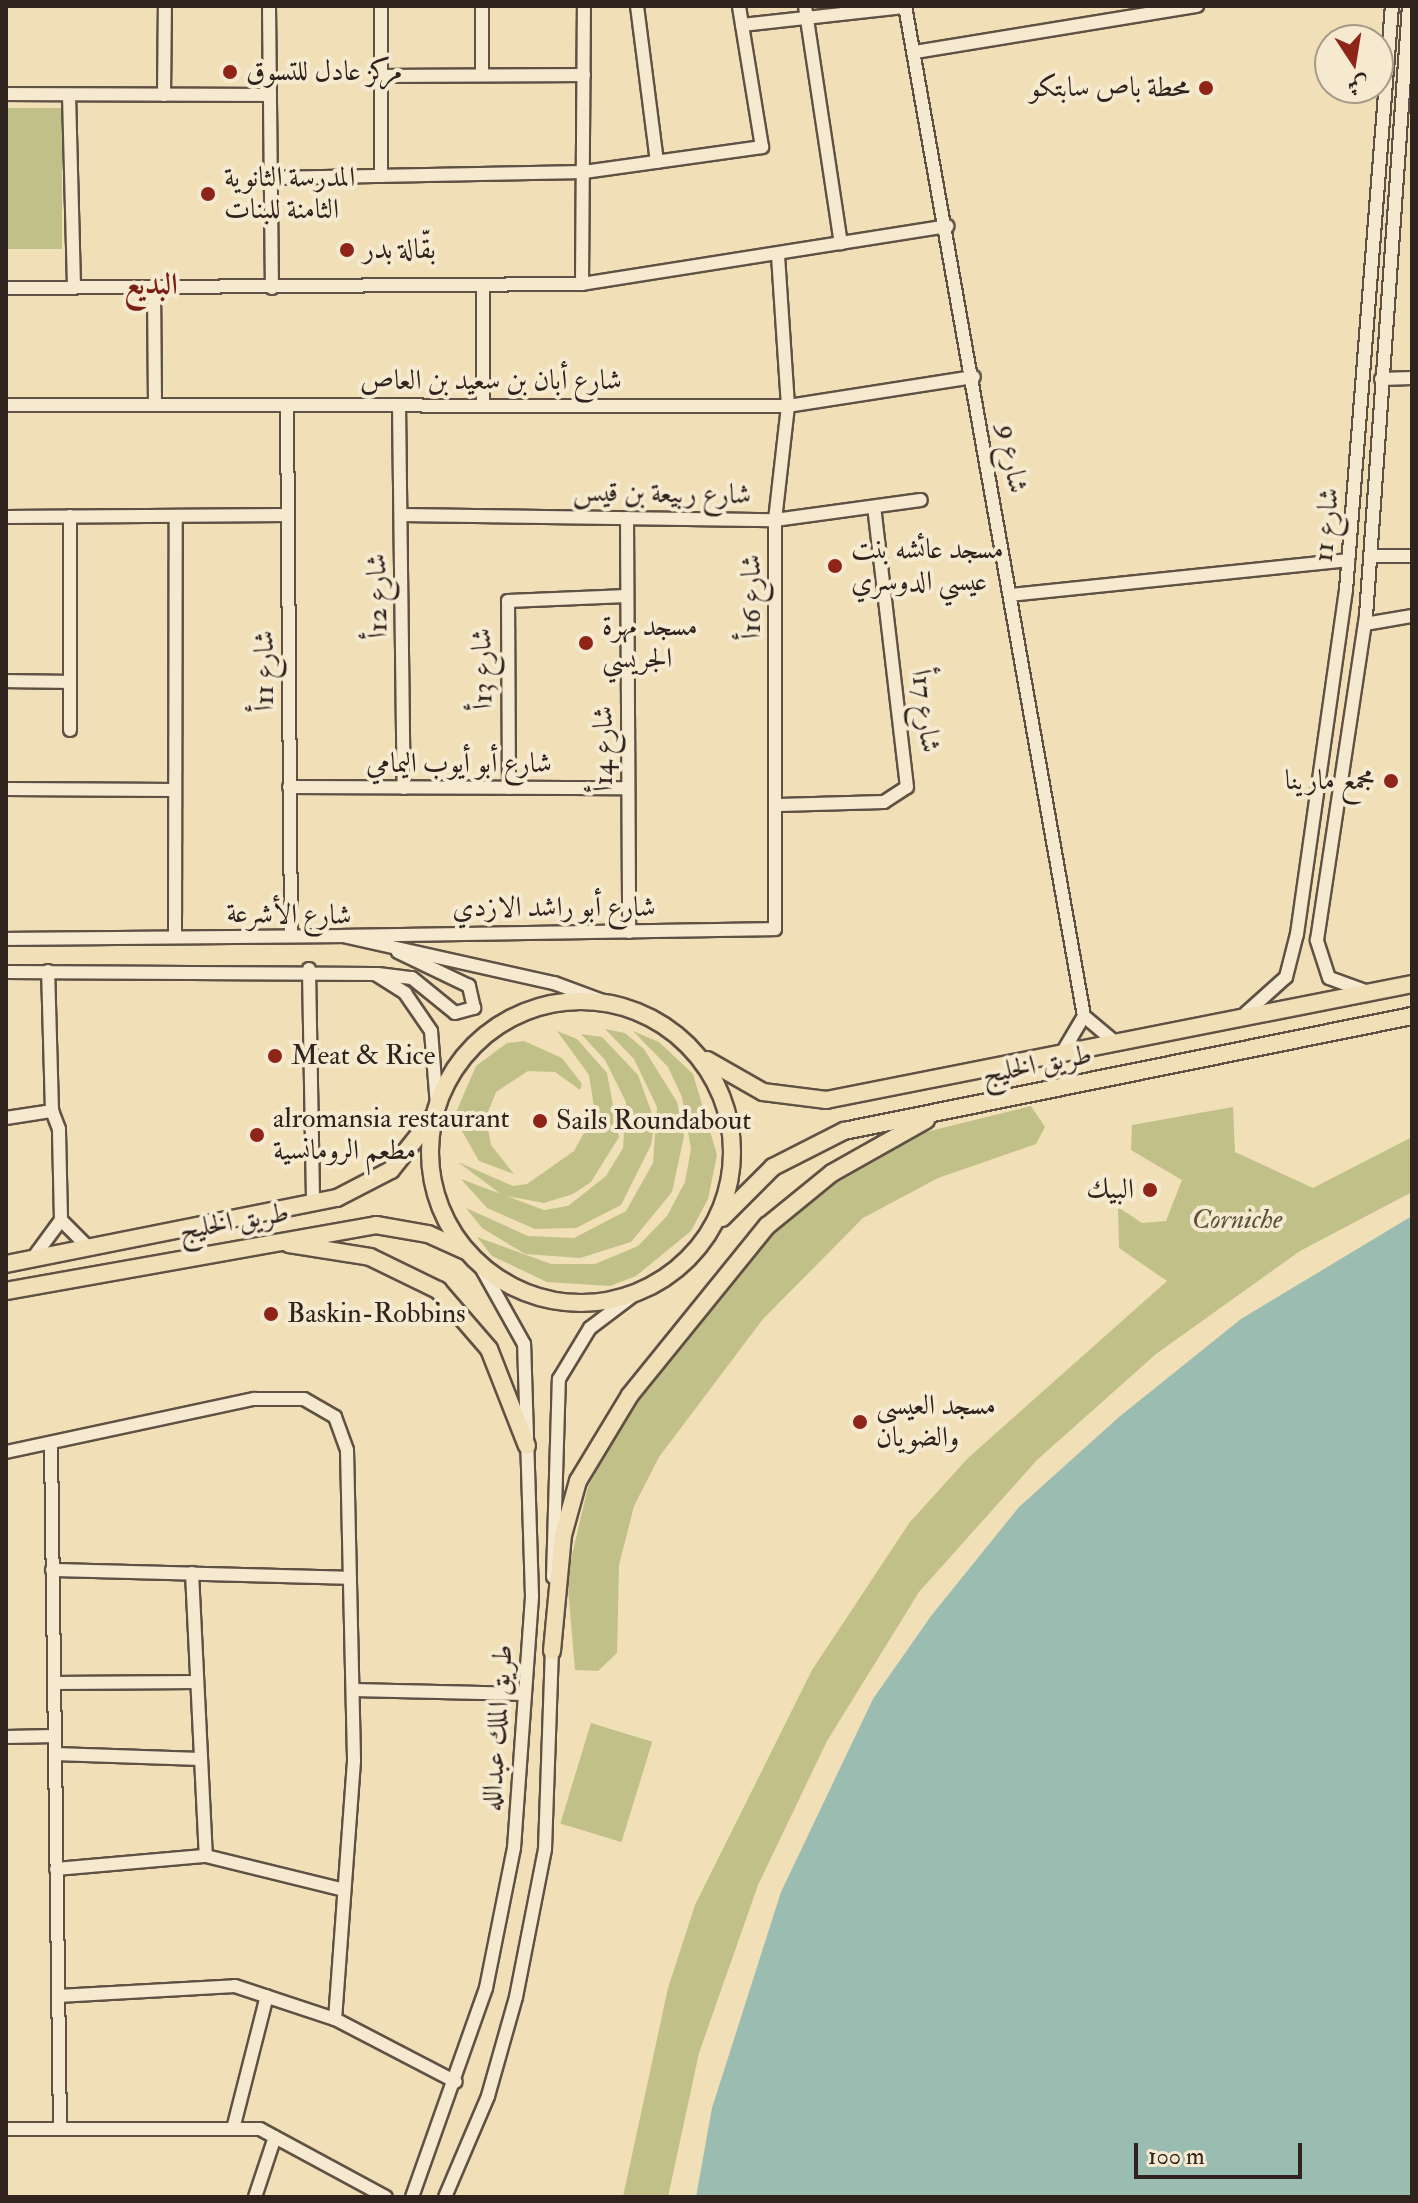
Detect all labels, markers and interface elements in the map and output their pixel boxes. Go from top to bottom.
north arrow [1314,24,1394,104]
place label: مركز عادل للتسوق [246,55,402,89]
marker: مركز عادل للتسوق [221,63,239,81]
text: ش [1345,70,1372,101]
place label: محطة باص سابتكو [1030,71,1190,105]
marker: محطة باص سابتكو [1197,79,1215,97]
place label: المدرسة الثانوية الثامنة للبنات [224,161,355,227]
marker: المدرسة الثانوية الثامنة للبنات [199,185,217,203]
place label: بقّالة بدر [363,233,436,267]
marker: بقّالة بدر [338,241,356,259]
district label: البديع [124,267,178,303]
street label: شارع أبان بن سعيد بن العاص [360,364,622,398]
street label: شارع 9 [990,422,1034,496]
street label: شارع ربيعة بن قيس [572,476,752,512]
street label: شارع 11 [1307,486,1347,564]
place label: مسجد عائشه بنت عيسي الدوسري [851,533,1004,599]
street label: شارع 12أ [360,553,396,639]
street label: شارع 16أ [735,554,769,640]
marker: مسجد عائشه بنت عيسي الدوسري [826,557,844,575]
place label: مسجد مهرة الجريسي [602,610,698,676]
street label: شارع 13أ [465,628,501,710]
street label: شارع 11أ [248,630,282,712]
marker: مسجد مهرة الجريسي [577,634,595,652]
street label: شارع 17أ [903,667,947,755]
street label: شارع 14أ [587,706,621,792]
street label: شارع أبو أيوب اليمامي [366,747,552,781]
place label: مجمع مارينا [1285,764,1375,798]
marker: مجمع مارينا [1382,772,1400,790]
street label: شارع أبو راشد الازدي [452,891,656,925]
street label: شارع الأشرعة [226,897,352,933]
street label: طريق الخليج [979,1038,1095,1092]
place label: Meat & Rice [291,1039,435,1073]
marker: Meat & Rice [266,1047,284,1065]
place label: alromansia restaurant مطعم الرومانسية [273,1102,510,1168]
place label: Sails Roundabout [556,1104,751,1138]
marker: Sails Roundabout [531,1112,549,1130]
marker: alromansia restaurant مطعم الرومانسية [248,1126,266,1144]
place label: البيك [1086,1173,1134,1207]
marker: البيك [1141,1181,1159,1199]
street label: طريق الخليج [176,1196,292,1248]
park label: Corniche [1192,1203,1282,1237]
place label: Baskin-Robbins [287,1297,466,1331]
marker: Baskin-Robbins [262,1305,280,1323]
place label: مسجد العيسى والضويان [876,1389,996,1455]
marker: مسجد العيسى والضويان [851,1413,869,1431]
street label: طريق الملك عبدالله [475,1643,521,1813]
scale bar [1138,2127,1306,2177]
text: 100 m [1148,2141,1205,2172]

